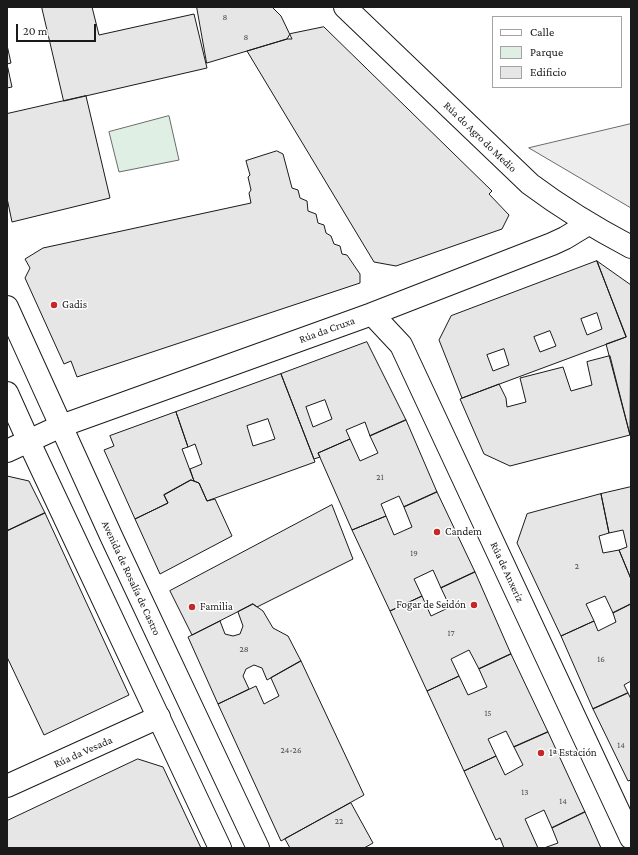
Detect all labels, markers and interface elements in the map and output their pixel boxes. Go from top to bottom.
house number: 8 [223,12,227,22]
scale bar [18,16,98,42]
legend [492,16,622,88]
text: 20 m [23,24,47,38]
text: Calle [530,25,554,39]
house number: 8 [244,32,248,42]
text: Parque [530,45,563,59]
text: Edificio [530,65,566,79]
street label: Rúa do Agro do Medio [441,99,519,175]
place label: Gadis [62,298,87,312]
marker: Gadis [49,300,59,310]
street label: Rúa da Cruxa [297,314,357,346]
house number: 21 [376,472,384,482]
street label: Avenida de Rosalía de Castro [99,518,163,638]
place label: Candem [445,525,482,539]
marker: Candem [432,527,442,537]
street label: Rúa de Anxeriz [487,540,527,604]
house number: 19 [410,548,418,558]
house number: 2 [575,561,579,571]
place label: Fogar de Seidón [396,598,466,612]
place label: Familia [200,600,233,614]
marker: Fogar de Seidón [469,600,479,610]
marker: Familia [187,602,197,612]
house number: 17 [447,628,455,638]
house number: 28 [239,644,249,654]
house number: 16 [597,654,605,664]
house number: 15 [484,708,492,718]
street label: Rúa da Vesada [52,733,114,771]
house number: 14 [617,740,625,750]
house number: 24-26 [281,745,301,755]
place label: 1ª Estación [549,746,597,760]
marker: 1ª Estación [536,748,546,758]
house number: 13 [521,787,529,797]
house number: 14 [559,796,567,806]
house number: 22 [335,816,343,826]

